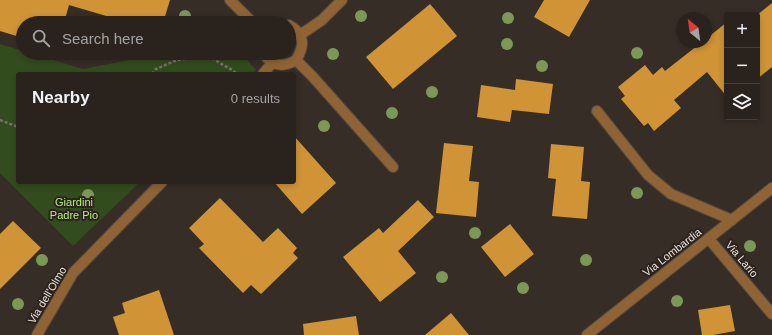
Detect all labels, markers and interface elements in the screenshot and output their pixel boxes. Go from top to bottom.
north arrow [676,12,712,48]
map controls [724,12,760,120]
button: + [724,12,760,48]
search box [16,16,296,60]
icon: search [30,27,52,49]
text: Search here [62,30,144,47]
button: − [724,48,760,84]
button: layers [724,84,760,120]
text: Nearby [32,88,90,107]
text: 0 results [231,91,280,106]
park label: Giardini Padre Pio [50,196,98,221]
street label: Via Lombardia [640,225,704,279]
street label: Via Lario [724,239,760,279]
street label: Via dell'Olmo [25,264,69,326]

